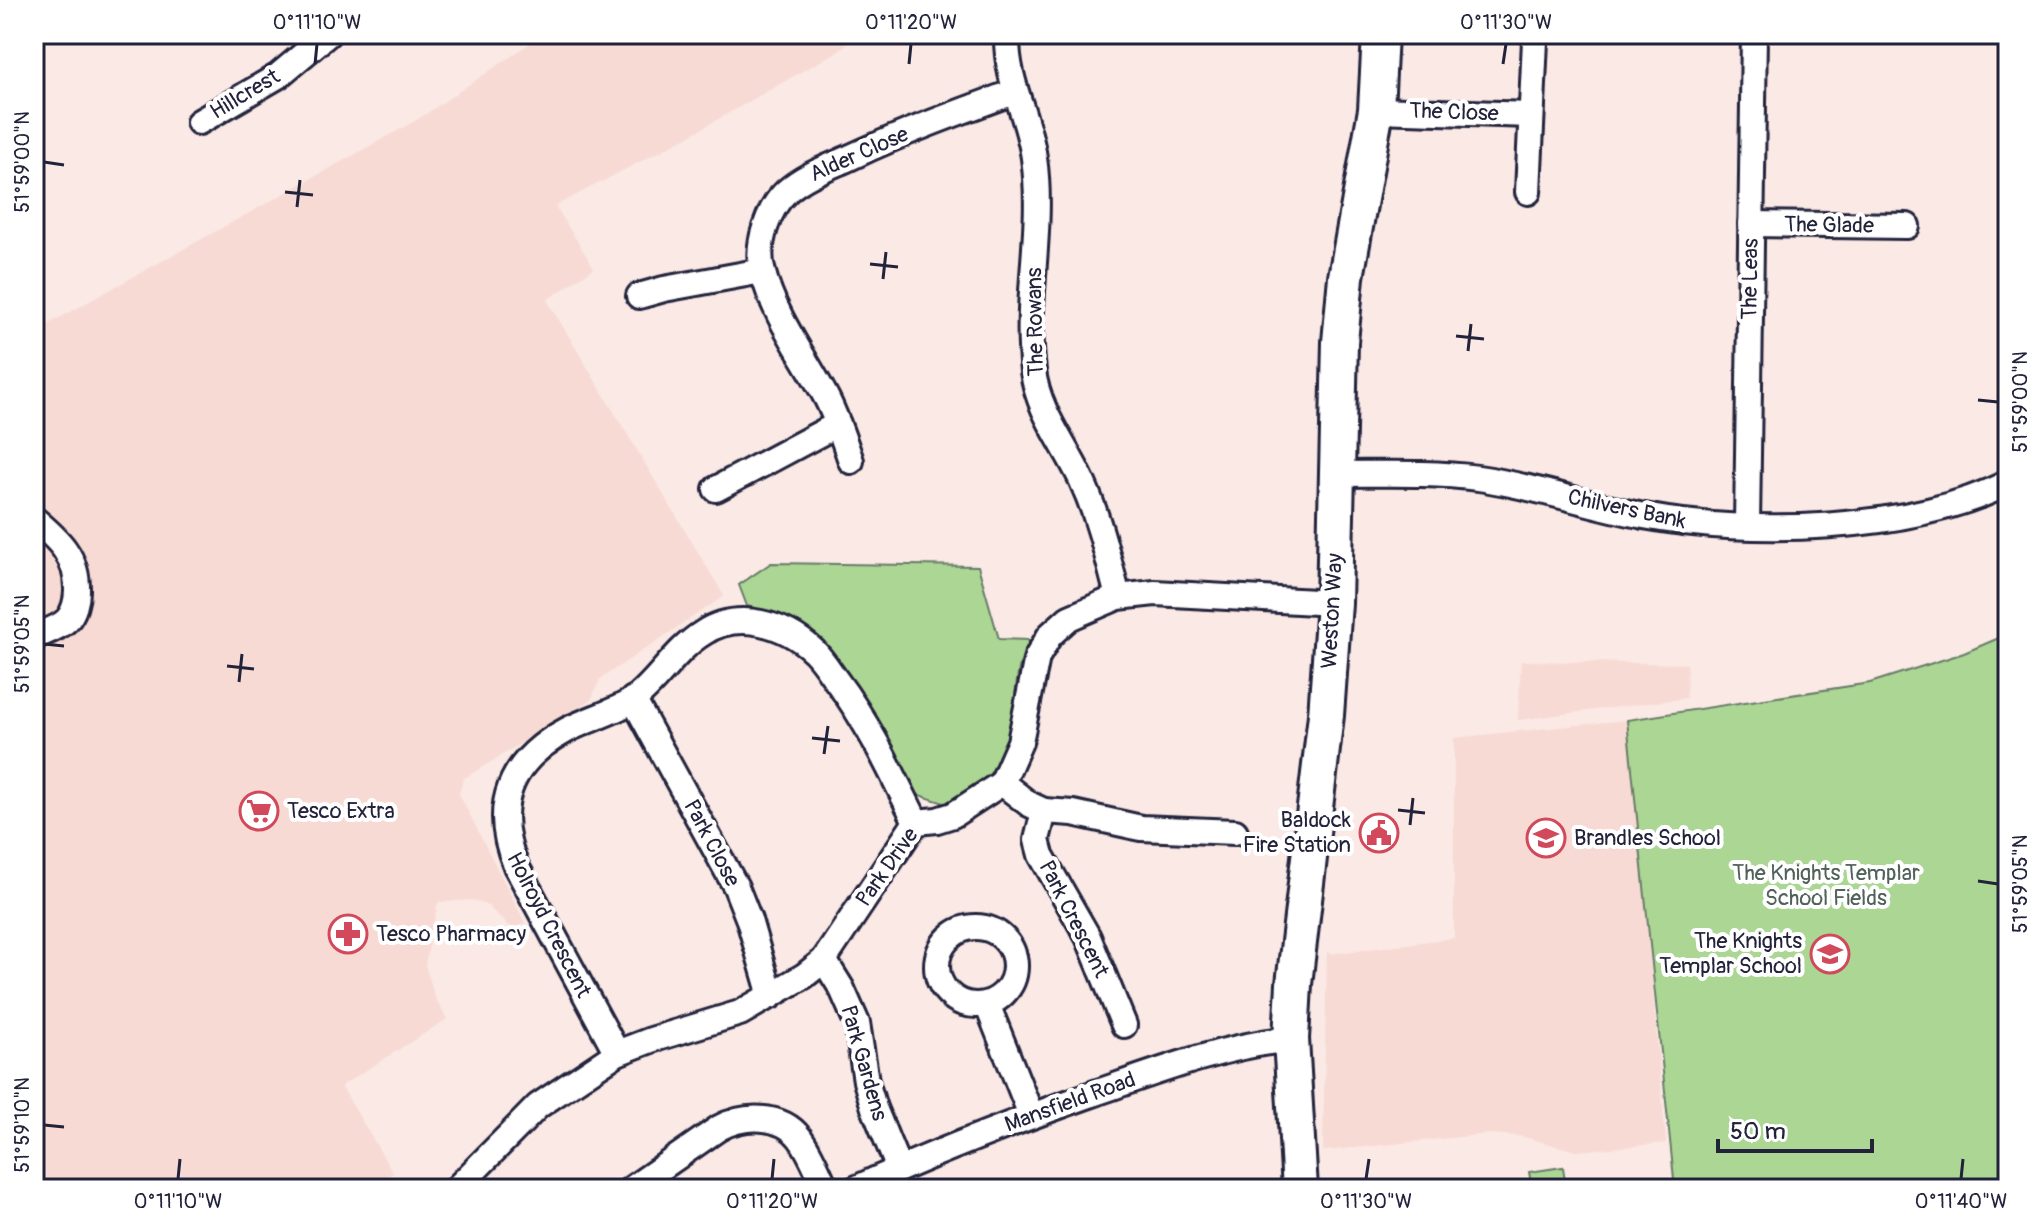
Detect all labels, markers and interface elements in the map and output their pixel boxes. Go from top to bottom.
text: 0°11'10"W [273,10,361,35]
text: 0°11'20"W [865,10,957,35]
text: 0°11'30"W [1460,10,1552,35]
street label: Hillcrest [205,62,285,126]
street label: The Close [1409,96,1499,128]
text: 51°59'00"N [10,111,35,213]
street label: Alder Close [805,120,913,188]
street label: The Glade [1784,210,1874,240]
street label: The Leas [1735,238,1765,320]
street label: The Rowans [1020,267,1050,377]
text: 51°59'00"N [2008,351,2033,453]
street label: Chilvers Bank [1565,483,1689,535]
street label: Weston Way [1315,553,1349,669]
text: 51°59'05"N [10,595,35,693]
supermarket icon: Tesco Extra [238,790,280,832]
street label: Park Close [677,795,747,891]
place label: Tesco Extra [287,797,395,825]
place label: Baldock Fire Station [1243,806,1351,859]
public building icon: Baldock Fire Station [1358,812,1400,854]
school or university icon: Brandles School [1525,817,1567,859]
street label: Park Drive [850,822,924,912]
place label: Brandles School [1574,824,1721,852]
text: 51°59'05"N [2008,835,2033,933]
street label: Holroyd Crescent [500,848,598,1003]
street label: Park Crescent [1033,856,1116,982]
park label: The Knights Templar School Fields [1732,859,1920,912]
pharmacy icon: Tesco Pharmacy [327,913,369,955]
place label: Tesco Pharmacy [376,920,526,948]
place label: The Knights Templar School [1659,927,1802,980]
school or university icon: The Knights Templar School [1809,933,1851,975]
street label: Park Gardens [834,1002,894,1124]
street label: Mansfield Road [1001,1065,1139,1139]
text: 51°59'10"N [10,1077,35,1173]
scale bar [1718,1103,1872,1153]
text: 50 m [1730,1117,1786,1146]
text: 0°11'10"W [134,1189,222,1214]
text: 0°11'20"W [726,1189,818,1214]
text: 0°11'30"W [1320,1189,1412,1214]
text: 0°11'40"W [1915,1189,2007,1214]

